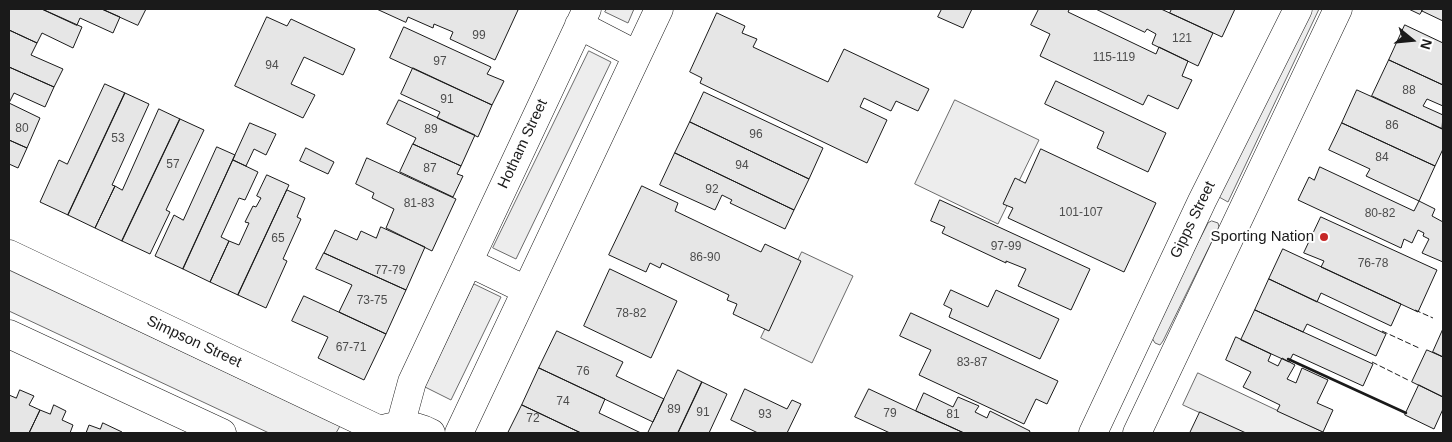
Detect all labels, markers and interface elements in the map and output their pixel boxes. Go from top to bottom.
north arrow [1387,15,1437,65]
house number: 99 [472,29,486,43]
house number: 121 [1172,32,1192,46]
text: N [1417,37,1435,52]
house number: 115-119 [1093,51,1135,65]
house number: 97 [433,55,447,69]
house number: 94 [265,59,279,73]
house number: 88 [1402,84,1416,98]
house number: 91 [440,93,454,107]
street label: Hotham Street [494,96,552,192]
house number: 86 [1385,119,1399,133]
house number: 80 [15,122,29,136]
house number: 89 [424,123,438,137]
house number: 96 [749,128,763,142]
house number: 53 [111,132,125,146]
house number: 84 [1375,151,1389,165]
house number: 57 [166,158,180,172]
house number: 94 [735,159,749,173]
house number: 87 [423,162,437,176]
street label: Gipps Street [1167,179,1219,261]
house number: 92 [705,183,719,197]
house number: 81-83 [404,197,434,211]
house number: 101-107 [1059,206,1103,220]
house number: 80-82 [1365,207,1395,221]
place label: Sporting Nation [1211,228,1314,246]
marker: Sporting Nation [1318,231,1330,243]
house number: 65 [271,232,285,246]
house number: 97-99 [991,240,1021,254]
house number: 86-90 [690,251,720,265]
house number: 76-78 [1358,257,1388,271]
house number: 77-79 [375,264,405,278]
house number: 73-75 [357,294,387,308]
house number: 78-82 [616,307,646,321]
street label: Simpson Street [144,312,244,372]
house number: 67-71 [336,341,366,355]
house number: 83-87 [957,356,987,370]
house number: 76 [576,365,590,379]
house number: 74 [556,395,570,409]
house number: 89 [667,403,681,417]
house number: 91 [696,406,710,420]
house number: 79 [883,407,897,421]
house number: 93 [758,408,772,422]
house number: 81 [946,408,960,422]
house number: 72 [526,412,540,426]

